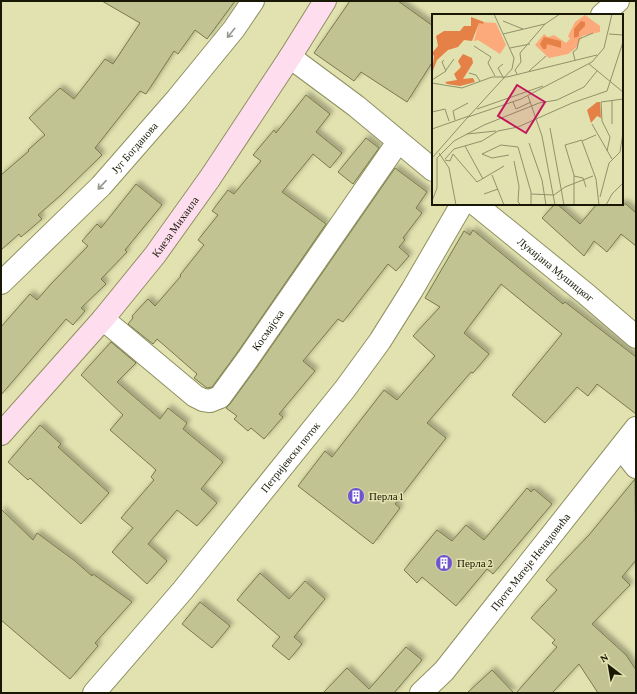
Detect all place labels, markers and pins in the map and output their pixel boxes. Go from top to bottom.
building icon: Перла 1 [346,486,366,506]
place label: Перла 1 [369,490,404,502]
building icon: Перла 2 [434,553,454,573]
place label: Перла 2 [457,557,493,569]

